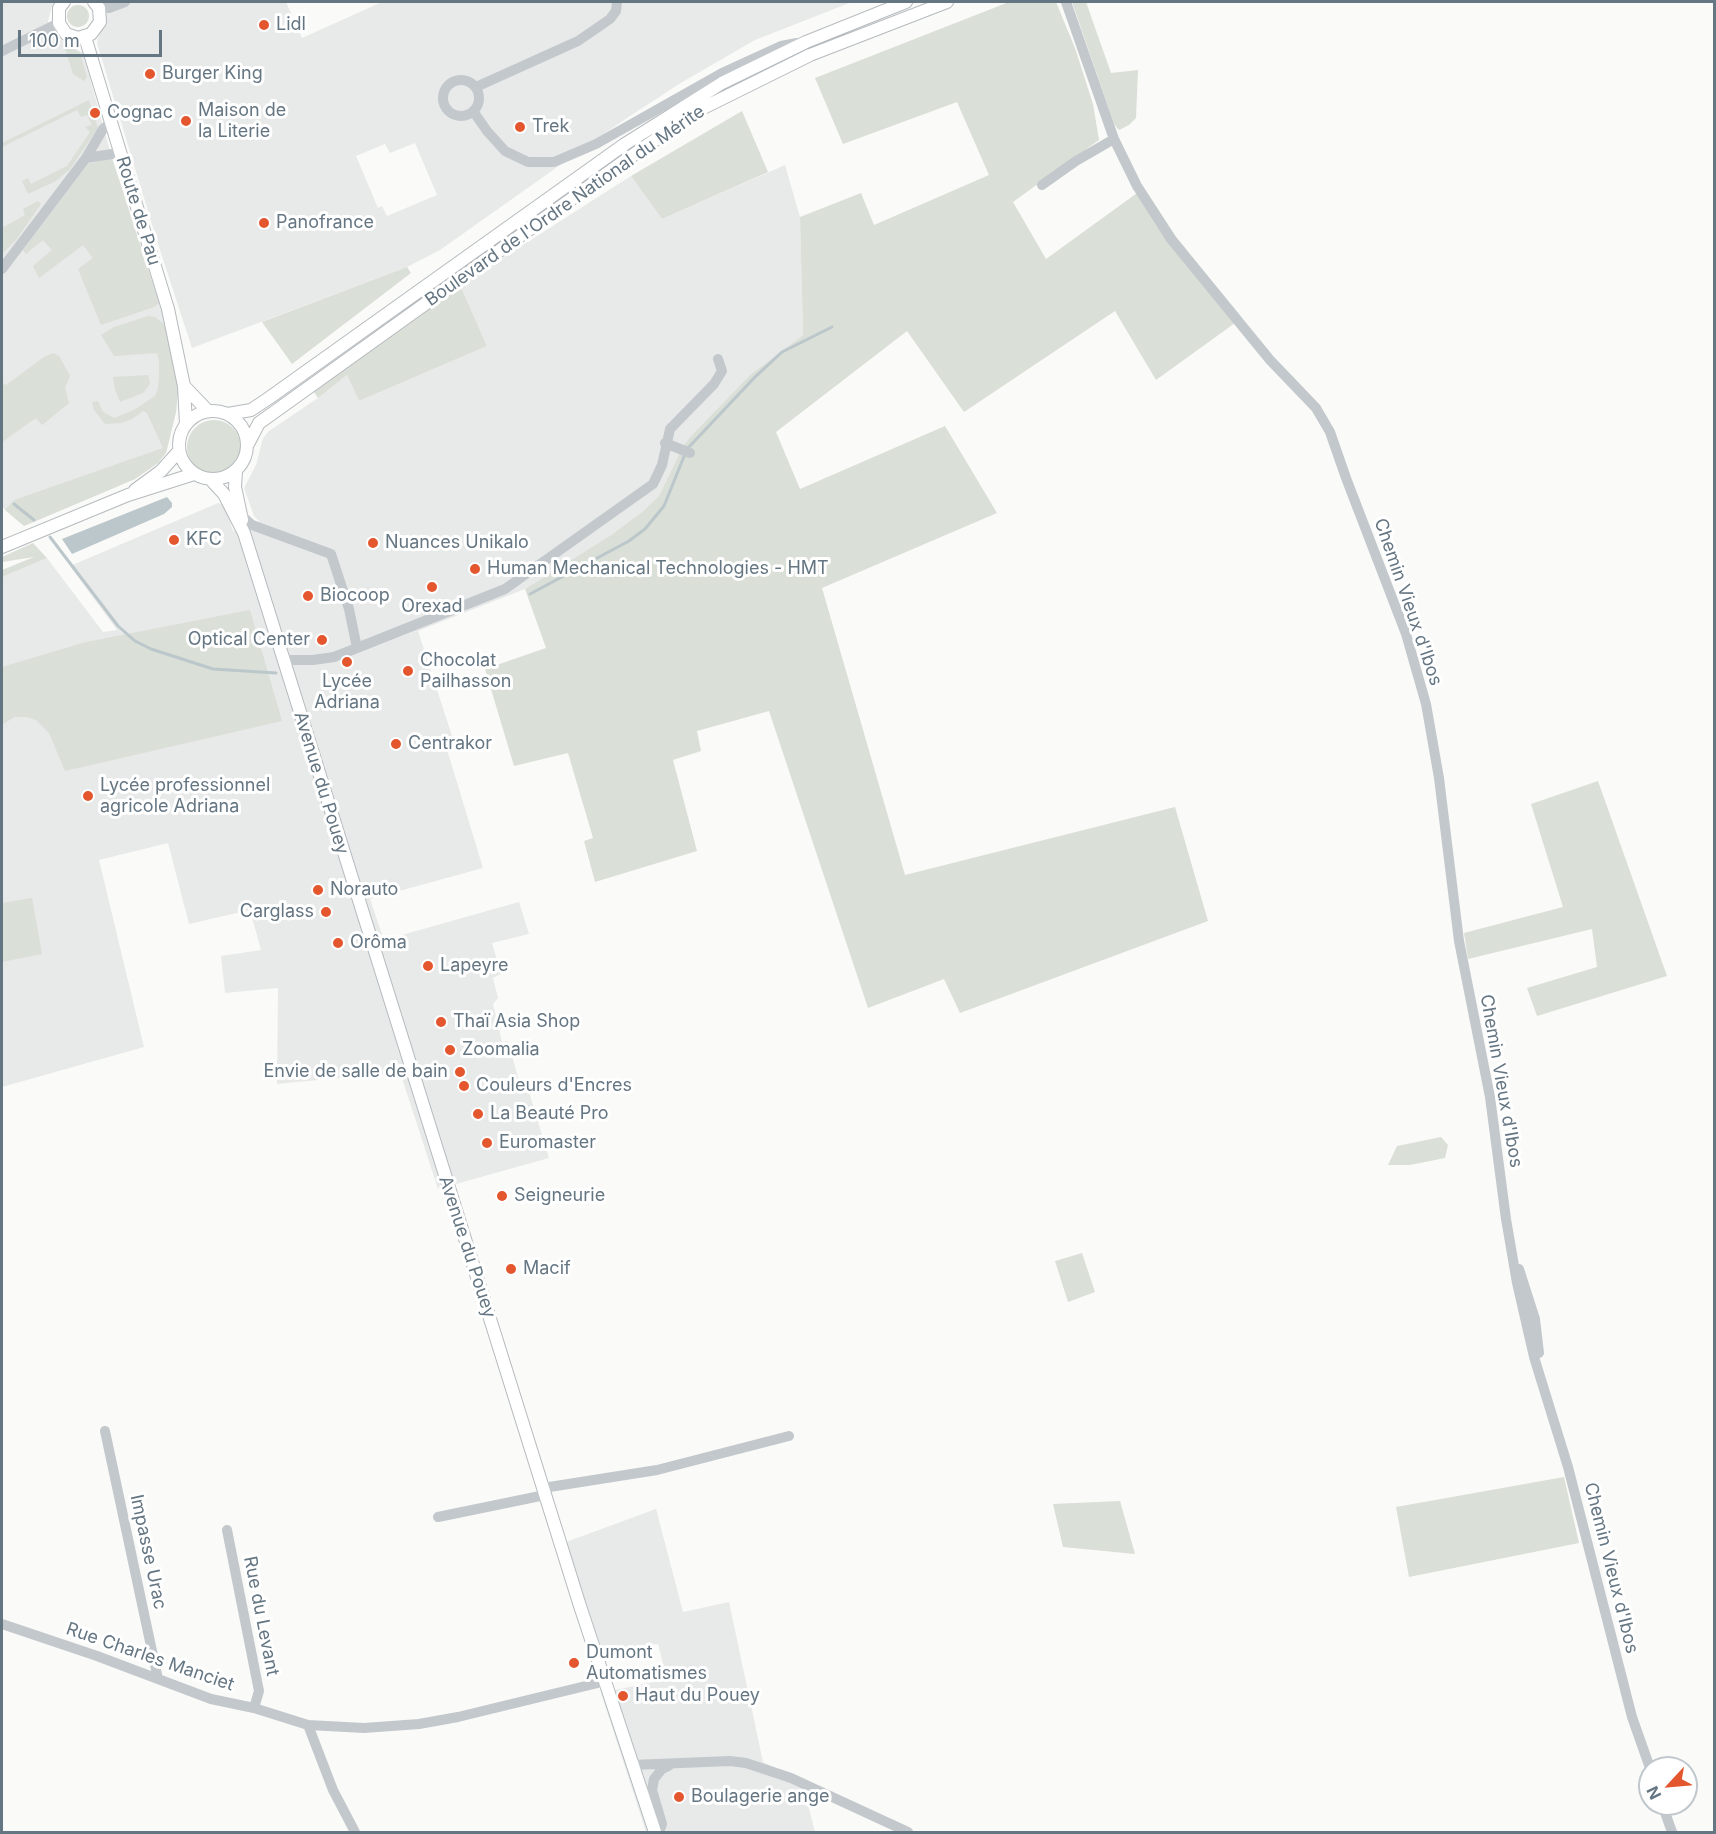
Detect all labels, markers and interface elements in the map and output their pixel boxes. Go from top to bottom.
place label: Lidl [276,14,306,36]
scale bar [21,18,165,56]
marker: Lidl [257,18,271,32]
text: 100 m [29,30,80,51]
place label: Burger King [162,63,263,85]
marker: Burger King [143,67,157,81]
place label: Maison de la Literie [198,100,286,142]
street label: Boulevard de l'Ordre National du Mérite [421,101,709,311]
place label: Cognac [107,102,173,124]
marker: Cognac [88,106,102,120]
marker: Maison de la Literie [179,114,193,128]
place label: Trek [532,116,569,138]
marker: Trek [513,120,527,134]
street label: Route de Pau [111,154,165,268]
place label: Panofrance [276,212,374,234]
marker: Panofrance [257,216,271,230]
street label: Chemin Vieux d'Ibos [1369,516,1447,688]
place label: KFC [186,529,222,551]
place label: Nuances Unikalo [385,532,529,554]
marker: KFC [167,533,181,547]
marker: Nuances Unikalo [366,536,380,550]
place label: Human Mechanical Technologies - HMT [487,558,829,580]
marker: Human Mechanical Technologies - HMT [468,562,482,576]
marker: Orexad [425,580,439,594]
place label: Biocoop [320,585,390,607]
marker: Biocoop [301,589,315,603]
place label: Orexad [401,596,463,618]
place label: Optical Center [188,629,310,651]
marker: Optical Center [315,633,329,647]
place label: Chocolat Pailhasson [420,650,512,692]
marker: Lycée Adriana [340,655,354,669]
marker: Chocolat Pailhasson [401,664,415,678]
place label: Lycée Adriana [314,671,380,714]
street label: Avenue du Pouey [289,709,353,857]
place label: Centrakor [408,733,492,755]
marker: Centrakor [389,737,403,751]
place label: Lycée professionnel agricole Adriana [100,775,270,818]
marker: Lycée professionnel agricole Adriana [81,789,95,803]
place label: Norauto [330,879,398,901]
marker: Norauto [311,883,325,897]
place label: Carglass [240,901,314,923]
marker: Carglass [319,905,333,919]
place label: Orôma [350,932,407,954]
marker: Orôma [331,936,345,950]
place label: Lapeyre [440,955,509,977]
marker: Lapeyre [421,959,435,973]
street label: Chemin Vieux d'Ibos [1475,993,1527,1169]
place label: Thaï Asia Shop [453,1011,580,1033]
marker: Thaï Asia Shop [434,1015,448,1029]
place label: Zoomalia [462,1039,540,1061]
marker: Zoomalia [443,1043,457,1057]
place label: Envie de salle de bain [263,1061,448,1083]
marker: Envie de salle de bain [453,1065,467,1079]
place label: Couleurs d'Encres [476,1075,632,1097]
marker: Couleurs d'Encres [457,1079,471,1093]
place label: La Beauté Pro [490,1103,609,1125]
marker: La Beauté Pro [471,1107,485,1121]
place label: Euromaster [499,1132,596,1154]
marker: Euromaster [480,1136,494,1150]
street label: Avenue du Pouey [434,1173,500,1321]
place label: Seigneurie [514,1185,605,1207]
marker: Seigneurie [495,1189,509,1203]
place label: Macif [523,1258,571,1280]
marker: Macif [504,1262,518,1276]
street label: Chemin Vieux d'Ibos [1579,1480,1643,1656]
street label: Impasse Urac [125,1493,171,1611]
street label: Rue du Levant [239,1554,283,1678]
street label: Rue Charles Manciet [63,1618,237,1696]
place label: Dumont Automatismes [586,1642,707,1684]
marker: Dumont Automatismes [567,1656,581,1670]
place label: Haut du Pouey [635,1685,760,1707]
marker: Haut du Pouey [616,1689,630,1703]
north arrow [1638,1756,1698,1816]
text: N [1642,1783,1665,1803]
place label: Boulagerie ange [691,1786,829,1808]
marker: Boulagerie ange [672,1790,686,1804]

